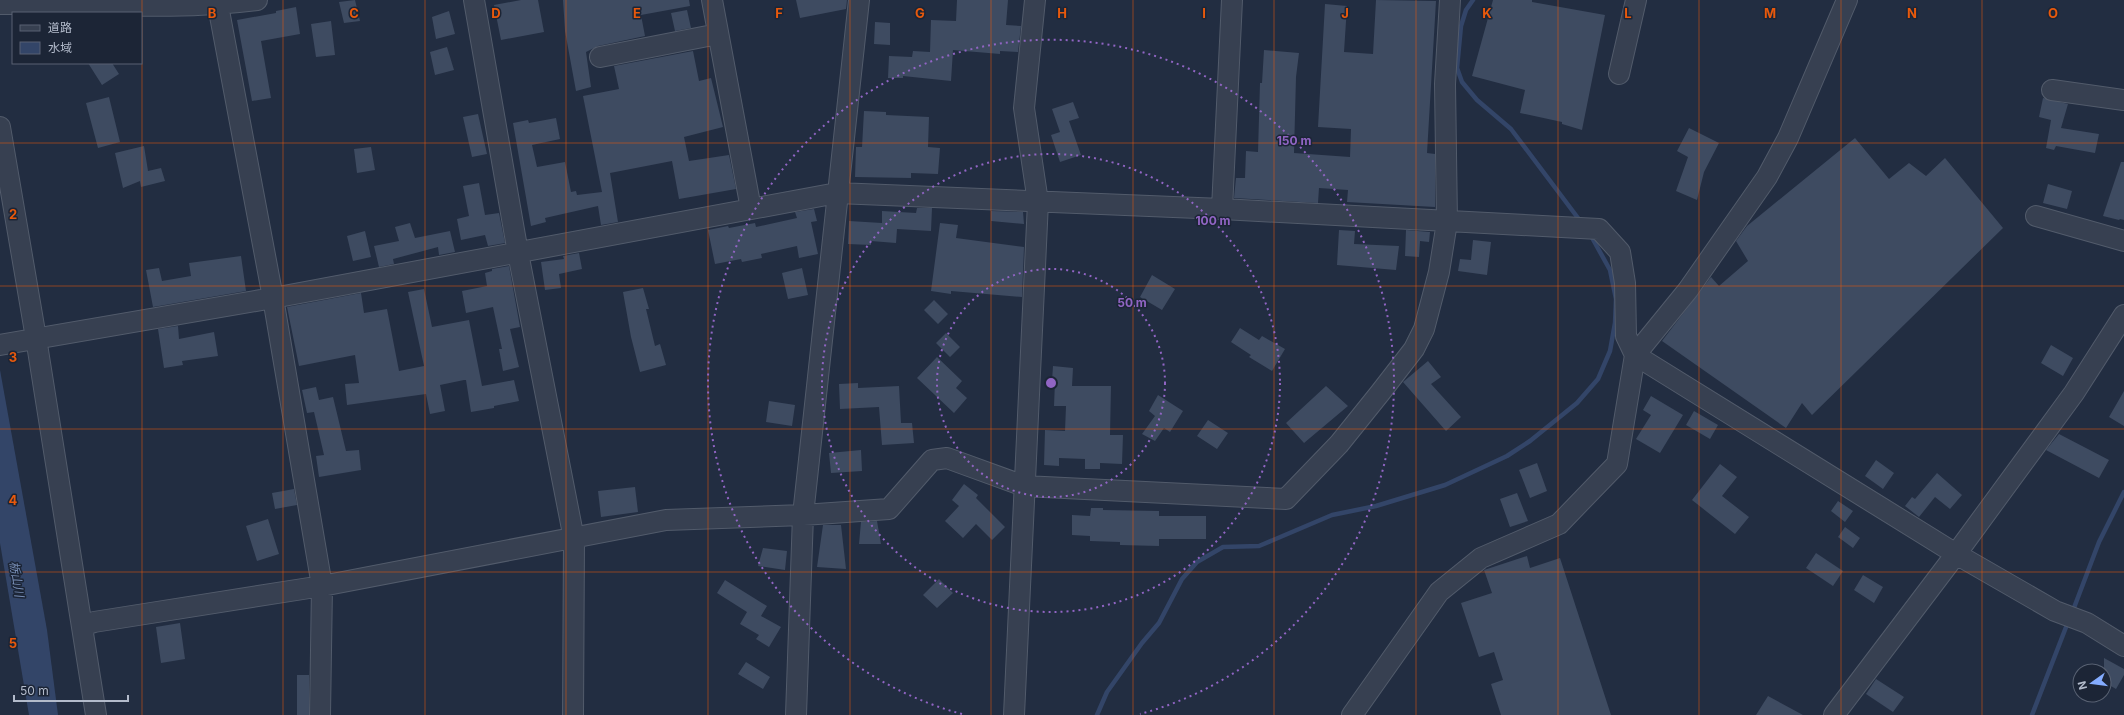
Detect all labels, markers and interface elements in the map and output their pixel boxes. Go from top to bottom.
text: B [208,5,217,21]
text: C [349,5,359,21]
text: D [491,5,501,21]
text: E [633,5,641,21]
text: F [775,5,783,21]
text: G [915,5,925,21]
text: H [1057,5,1067,21]
text: I [1202,5,1206,21]
text: J [1341,5,1349,21]
text: K [1482,5,1492,21]
text: L [1624,5,1632,21]
text: M [1764,5,1776,21]
text: N [1907,5,1917,21]
text: O [2048,5,2058,21]
legend [12,12,142,64]
text: 道路 [48,20,72,35]
text: 水域 [48,40,72,55]
text: 150 m [1277,133,1311,148]
text: 2 [9,206,17,222]
text: 100 m [1195,213,1231,228]
text: 50 m [1117,295,1147,310]
text: 3 [9,349,17,365]
centre of rings [1044,376,1058,390]
text: 4 [9,492,18,508]
water label: 栃山川 [7,560,28,600]
text: 5 [9,635,17,651]
north arrow [2072,663,2112,703]
scale bar [14,677,128,703]
text: N [2074,680,2090,691]
text: 50 m [20,683,49,698]

